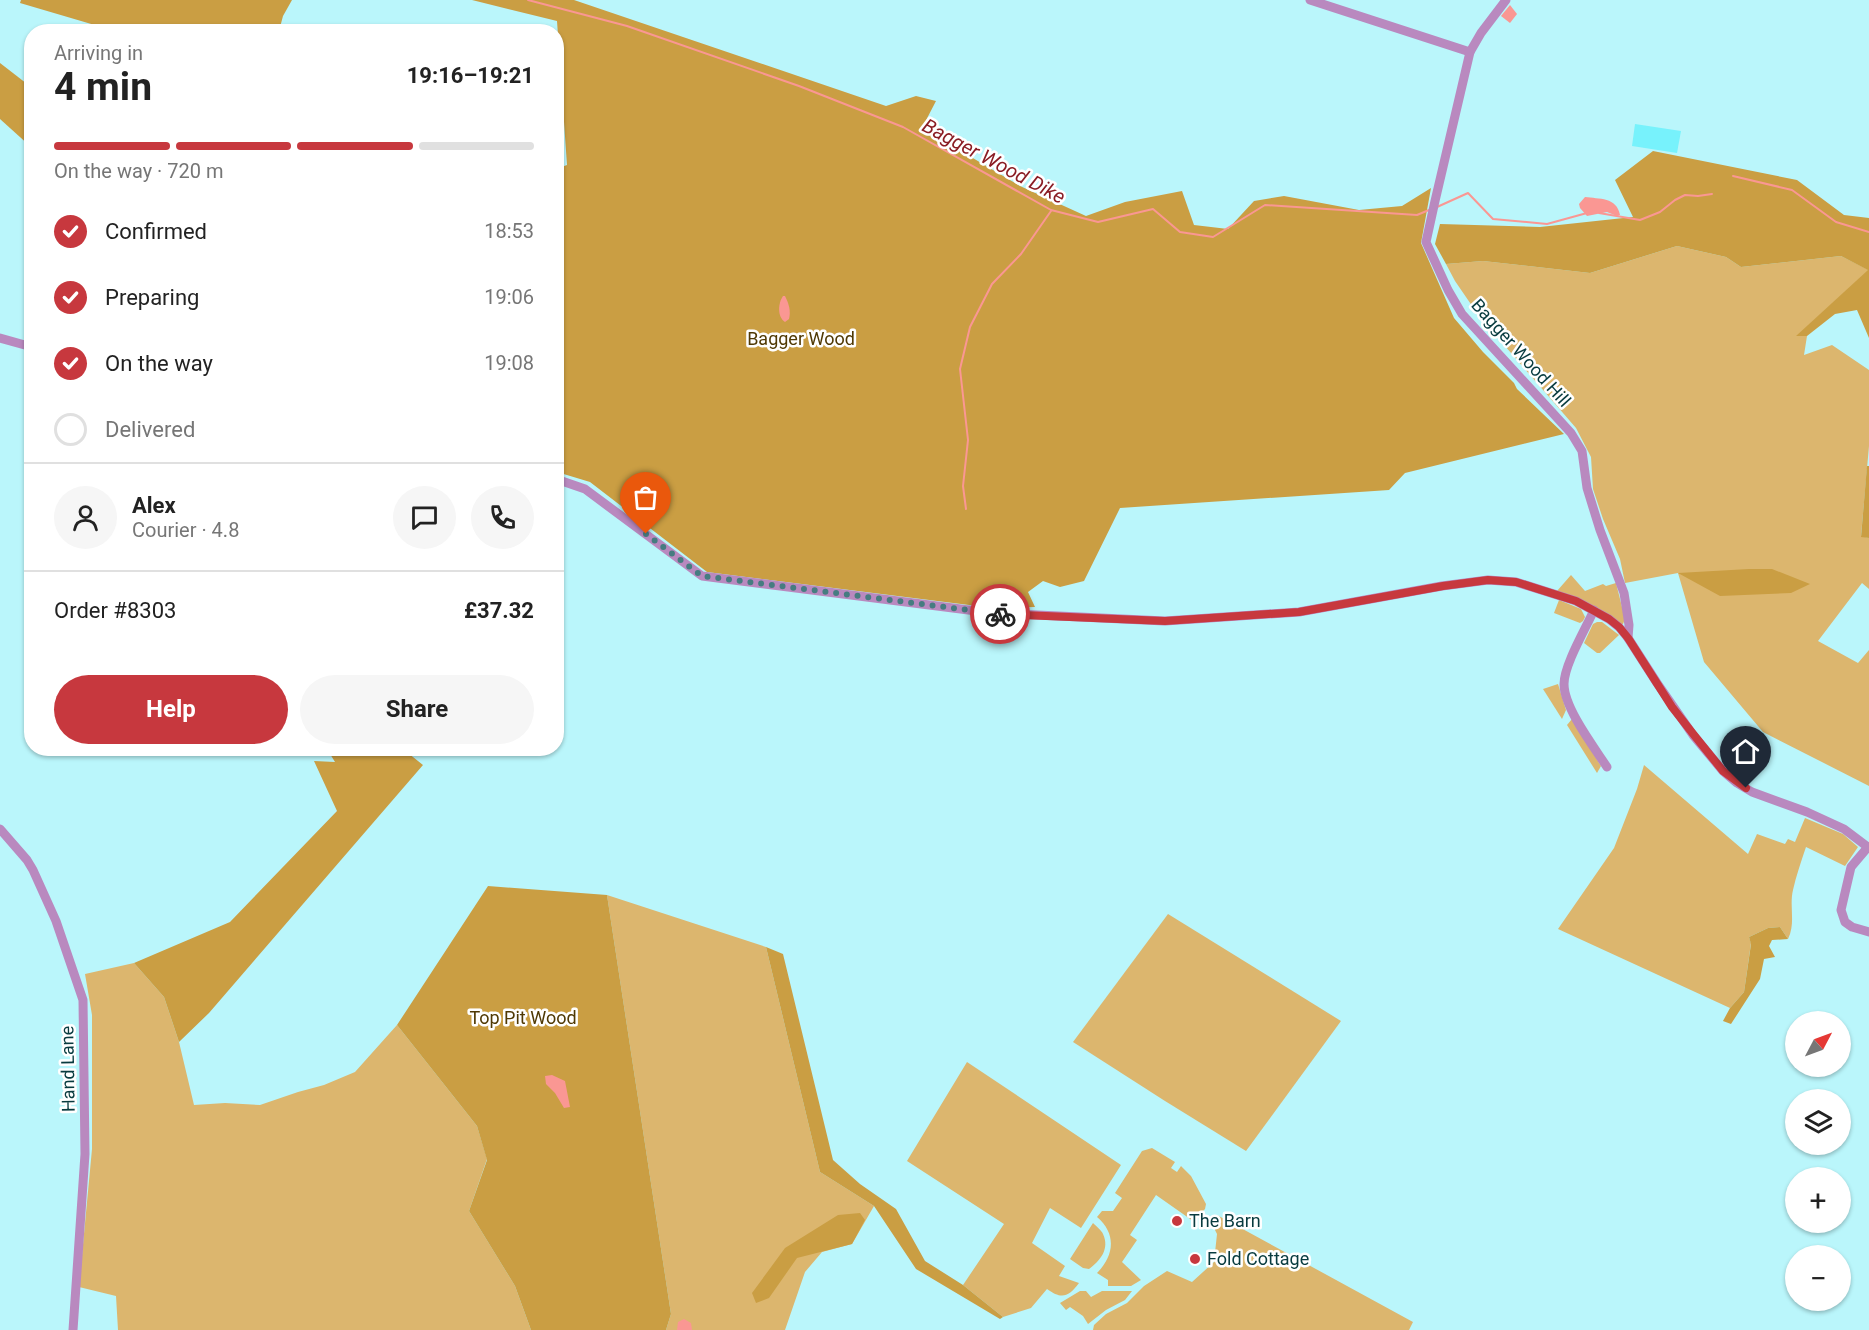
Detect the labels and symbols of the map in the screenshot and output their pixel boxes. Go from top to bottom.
water label: Bagger Wood Dike [918,113,1070,209]
street label: Bagger Wood Hill [1467,294,1575,411]
park label: Bagger Wood [747,328,855,349]
pin [620,472,671,534]
courier [970,584,1030,644]
pin [1720,726,1771,788]
park label: Top Pit Wood [469,1007,577,1028]
north arrow [1785,1011,1851,1077]
street label: Hand Lane [56,1026,79,1112]
place label: The Barn [1189,1210,1261,1231]
marker: The Barn [1170,1214,1184,1228]
place label: Fold Cottage [1207,1248,1309,1269]
marker: Fold Cottage [1188,1252,1202,1266]

